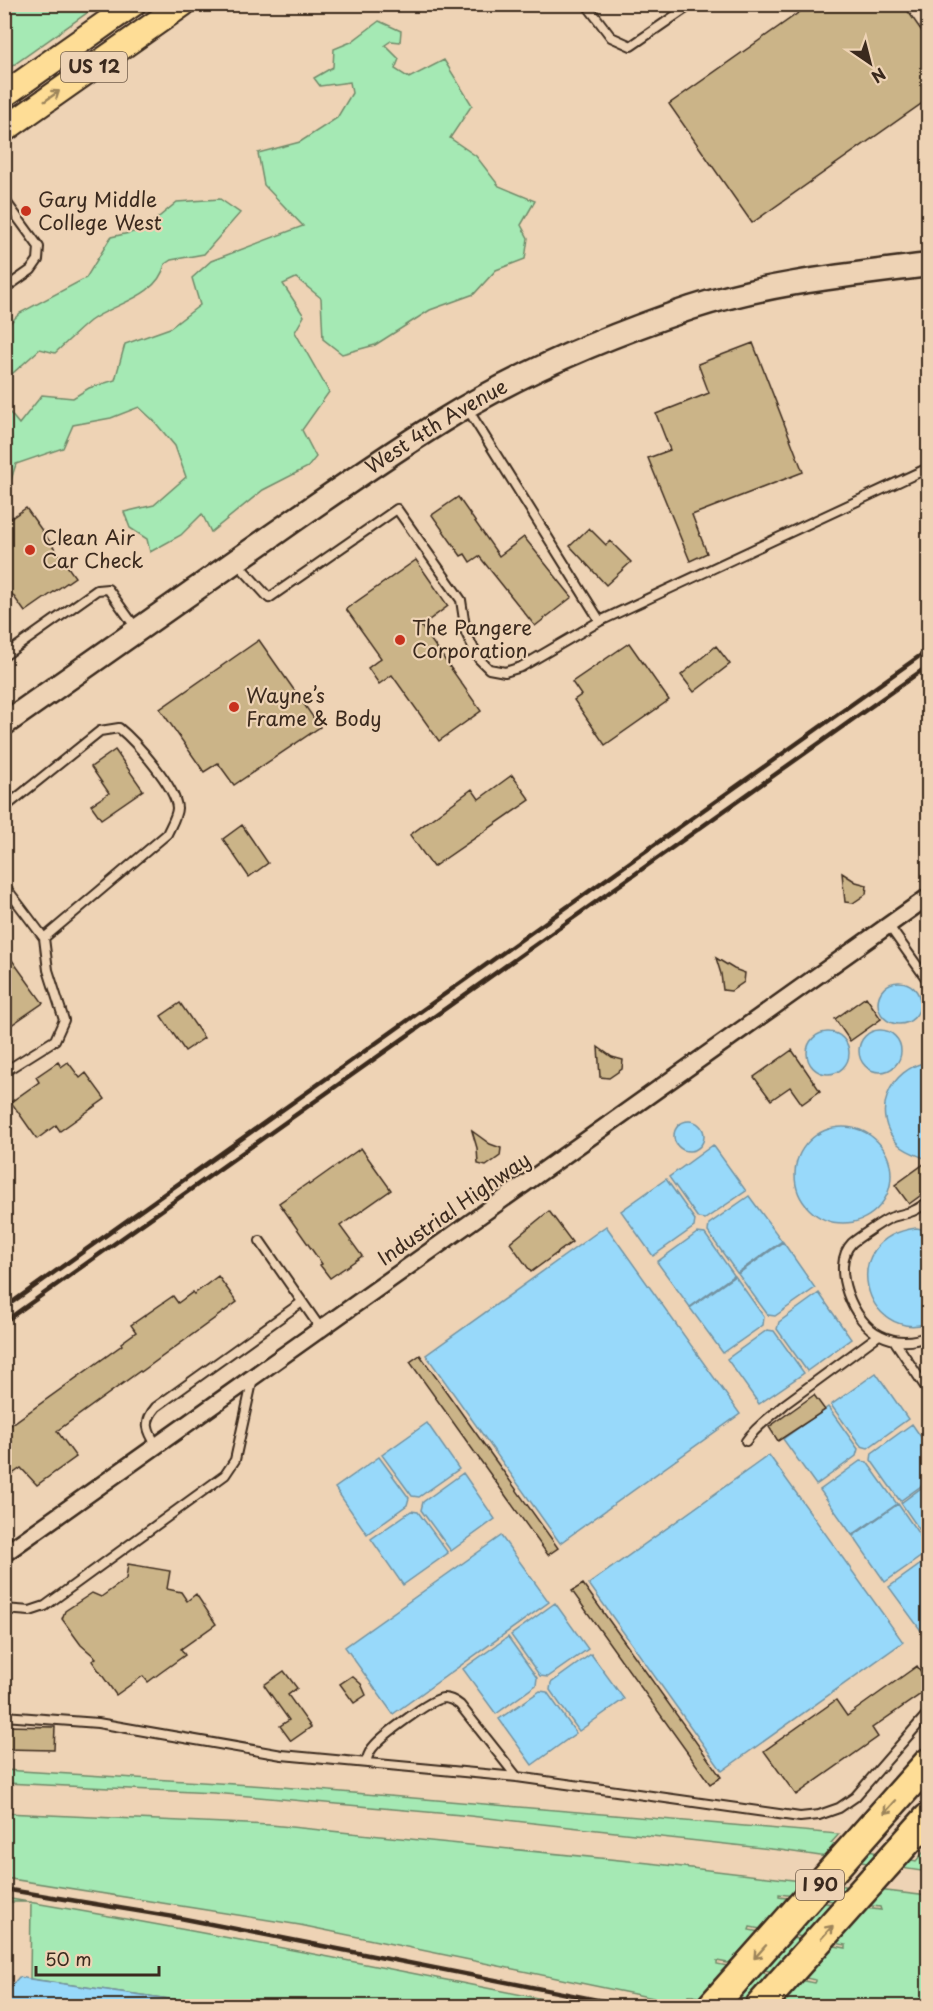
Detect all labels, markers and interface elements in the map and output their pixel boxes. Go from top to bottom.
north arrow [840,33,900,93]
road number: US 12 [61,52,127,82]
text: N [867,63,891,90]
one-way arrow [44,90,60,102]
place label: Gary Middle College West [38,184,162,237]
marker: Gary Middle College West [19,204,33,218]
street label: West 4th Avenue [359,371,512,481]
place label: Clean Air Car Check [42,522,144,575]
marker: Clean Air Car Check [23,543,37,557]
place label: The Pangere Corporation [412,612,532,665]
marker: The Pangere Corporation [393,633,407,647]
place label: Wayne’s Frame & Body [246,680,382,733]
marker: Wayne’s Frame & Body [227,700,241,714]
street label: Industrial Highway [371,1144,536,1272]
one-way arrow [883,1799,897,1814]
road number: I 90 [796,1870,844,1900]
one-way arrow [820,1924,834,1939]
scale bar [36,1939,159,1977]
text: 50 m [45,1945,92,1972]
one-way arrow [753,1945,767,1960]

